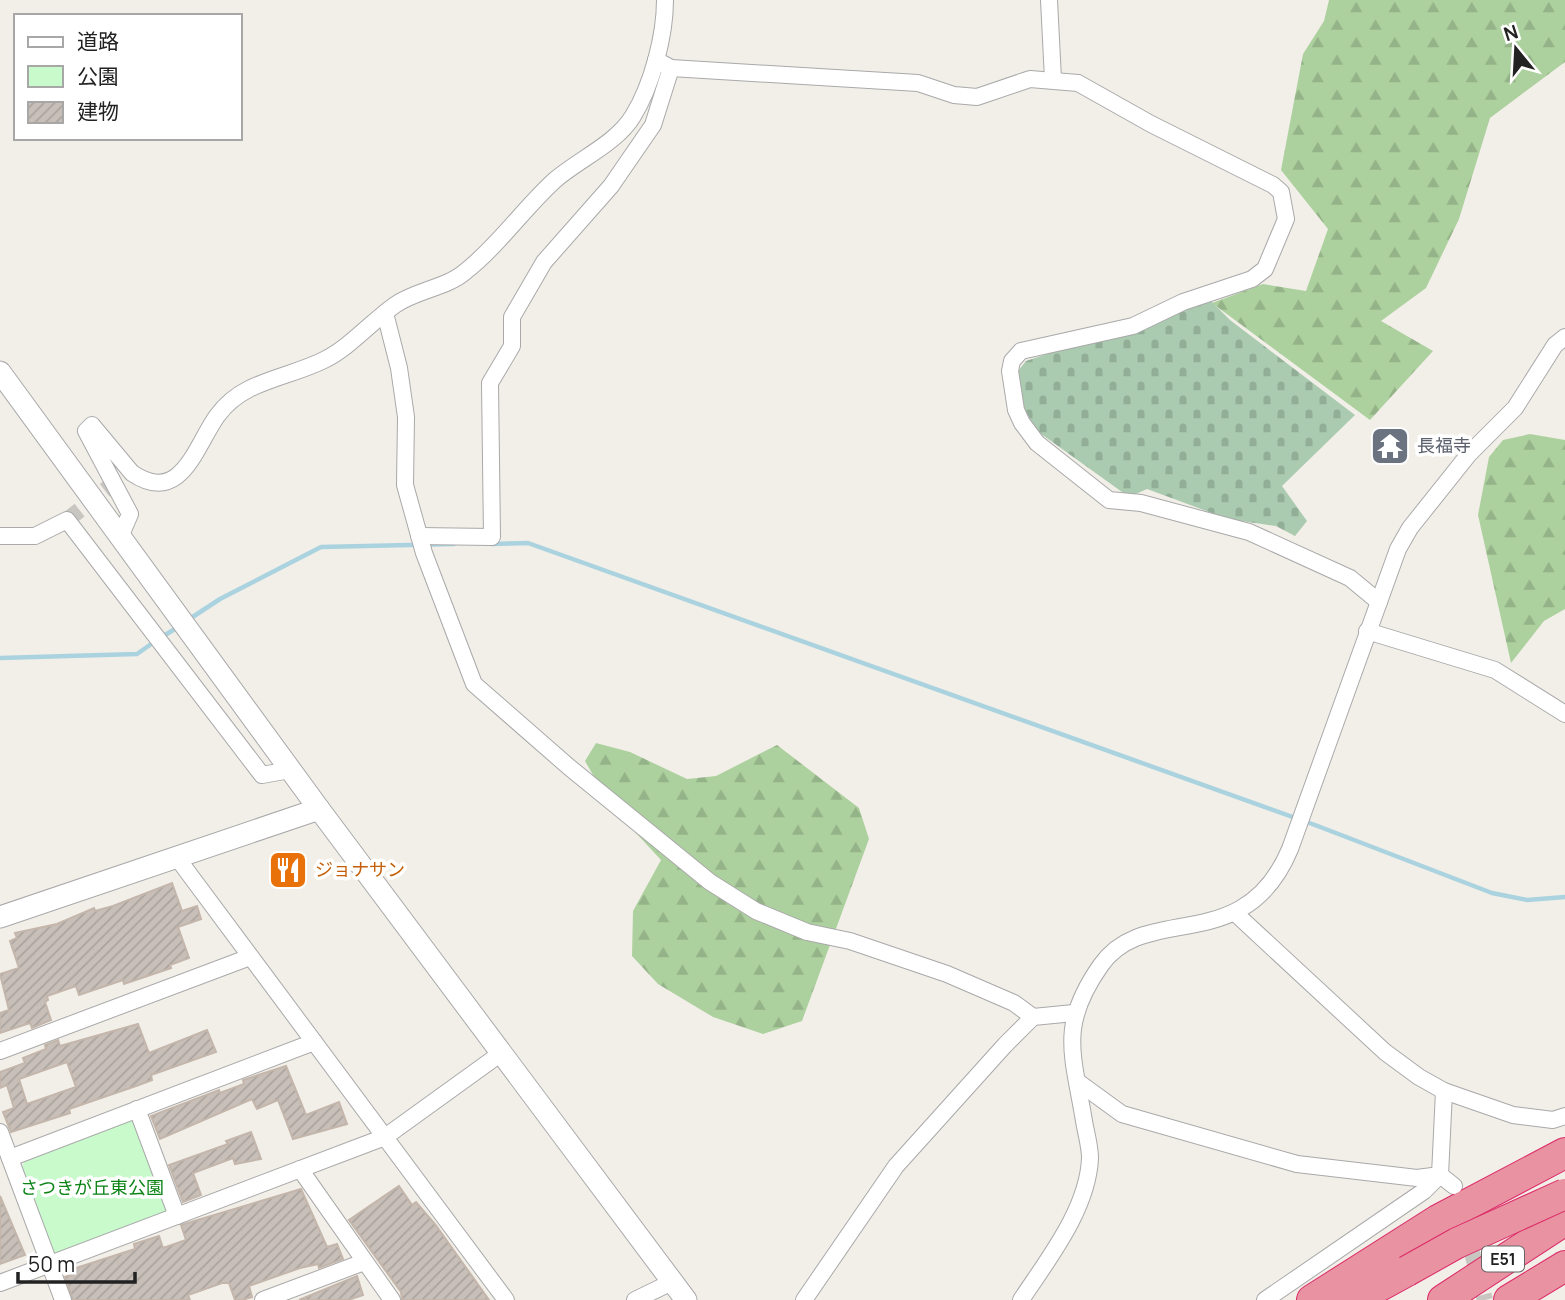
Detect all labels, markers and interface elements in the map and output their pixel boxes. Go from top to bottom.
legend [14,14,242,140]
north arrow [1481,14,1551,84]
text: N [1500,18,1521,47]
text: 道路 [77,27,119,55]
text: 公園 [77,62,119,90]
text: 建物 [77,97,119,125]
temple icon: 長福寺 [1369,425,1411,467]
place label: 長福寺 [1417,433,1471,457]
restaurant icon: ジョナサン [267,849,309,891]
place label: ジョナサン [315,857,405,881]
park label: さつきが丘東公園 [20,1175,164,1199]
scale bar [18,1240,135,1284]
road number: E51 [1482,1246,1524,1272]
text: 50 m [28,1250,75,1278]

